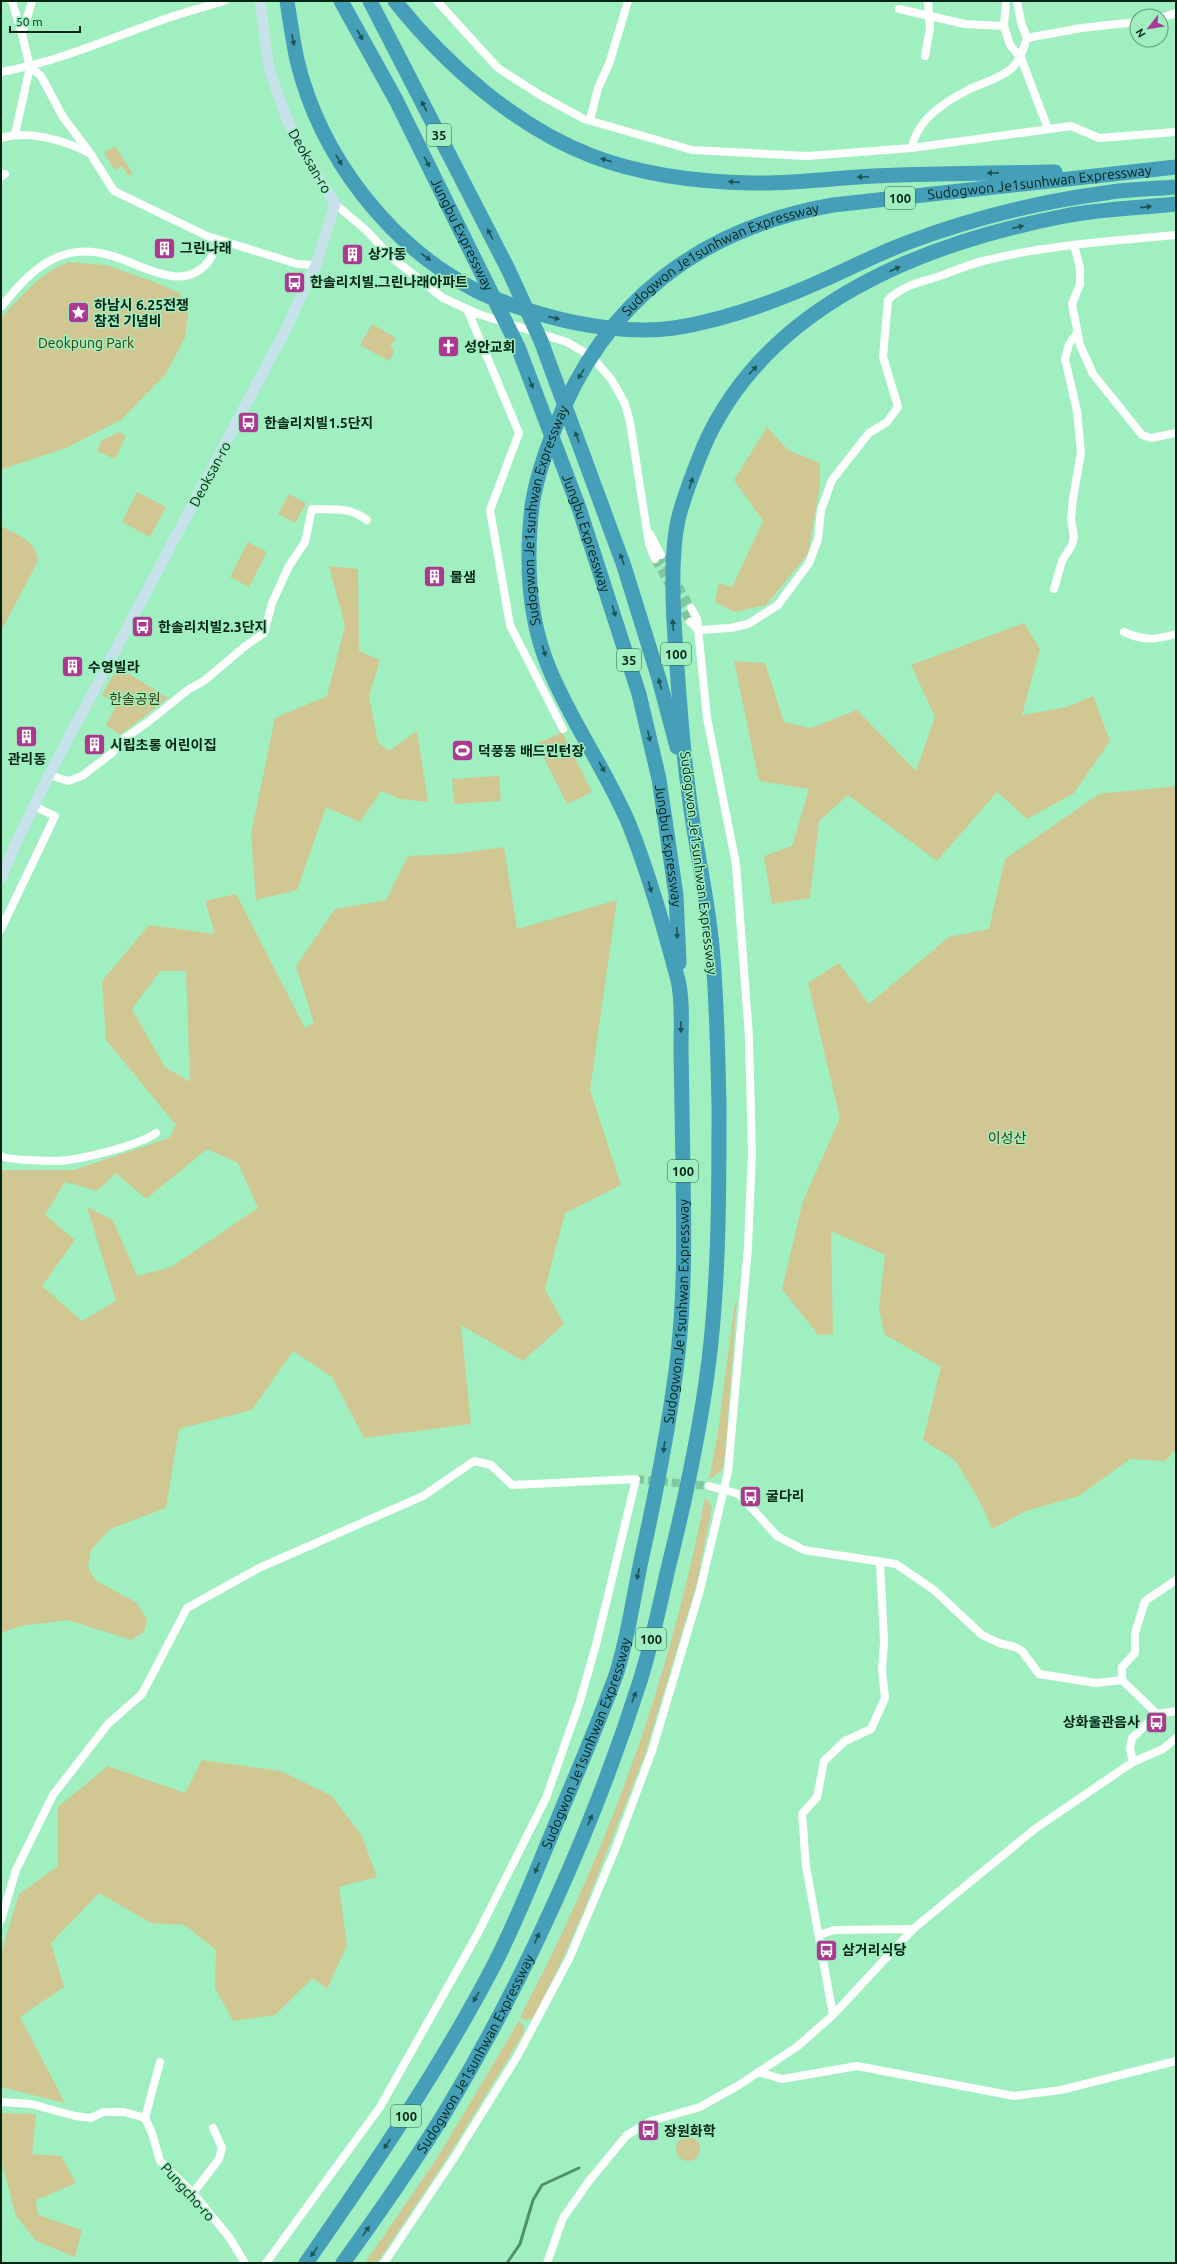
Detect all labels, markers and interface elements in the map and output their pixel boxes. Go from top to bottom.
scale bar [10,8,80,34]
north arrow [1129,8,1169,48]
text: 50 m [16,15,43,28]
text: N [1133,27,1148,40]
one-way arrow [357,29,364,41]
one-way arrow [291,33,297,46]
one-way arrow [421,100,427,112]
road number: 35 [427,124,451,146]
street label: Deoksan-ro [285,126,335,196]
one-way arrow [336,154,343,166]
one-way arrow [424,157,431,168]
one-way arrow [600,157,612,163]
street label: Sudogwon Je1sunhwan Expressway [927,162,1153,202]
one-way arrow [986,170,999,176]
one-way arrow [857,173,869,180]
street label: Jungbu Expressway [428,175,497,293]
one-way arrow [728,179,740,186]
road number: 100 [885,187,915,209]
street label: Sudogwon Je1sunhwan Expressway [618,200,820,319]
one-way arrow [1140,204,1152,211]
one-way arrow [1011,224,1024,230]
one-way arrow [487,228,493,240]
building icon: 그린나래 [151,235,177,261]
place label: 그린나래 [180,240,232,256]
building icon: 상가동 [339,241,365,267]
place label: 상가동 [368,246,407,262]
one-way arrow [420,252,431,261]
one-way arrow [889,266,901,272]
bus stop icon: 한솔리치빌.그린나래아파트 [281,269,307,295]
place label: 한솔리치빌.그린나래아파트 [310,274,468,290]
place label: 하남시 6.25전쟁 참전 기념비 [94,297,189,329]
place icon: 하남시 6.25전쟁 참전 기념비 [65,300,91,326]
one-way arrow [549,315,561,321]
church icon: 성안교회 [435,334,461,360]
park label: Deokpung Park [38,335,134,351]
place label: 성안교회 [464,339,516,355]
one-way arrow [748,364,757,375]
one-way arrow [577,369,585,379]
one-way arrow [529,378,535,390]
street label: Sudogwon Je1sunhwan Expressway [521,403,572,627]
bus stop icon: 한솔리치빌1.5단지 [235,410,261,436]
place label: 한솔리치빌1.5단지 [264,415,373,431]
one-way arrow [574,431,580,443]
street label: Deoksan-ro [186,439,234,509]
street label: Jungbu Expressway [559,472,614,594]
one-way arrow [688,476,694,488]
one-way arrow [618,553,624,565]
building icon: 물샘 [422,564,448,590]
place label: 물샘 [450,569,476,585]
one-way arrow [611,605,617,617]
bus stop icon: 한솔리치빌2.3단지 [129,614,155,640]
place label: 한솔리치빌2.3단지 [158,619,267,635]
one-way arrow [670,619,677,631]
road number: 100 [661,643,691,665]
one-way arrow [541,645,547,657]
road number: 35 [617,649,641,671]
building icon: 수영빌라 [59,654,85,680]
place label: 수영빌라 [88,659,140,675]
one-way arrow [657,677,663,689]
park label: 한솔공원 [109,691,161,707]
building icon: 관리동 [14,724,40,750]
one-way arrow [646,730,652,742]
building icon: 시립초롱 어린이집 [82,732,108,758]
place label: 시립초롱 어린이집 [110,737,216,753]
sports icon: 덕풍동 배드민턴장 [450,738,476,764]
place label: 덕풍동 배드민턴장 [478,743,584,759]
street label: Sudogwon Je1sunhwan Expressway [677,750,721,976]
place label: 관리동 [8,751,46,767]
one-way arrow [598,761,605,773]
street label: Jungbu Expressway [652,783,685,908]
one-way arrow [647,882,653,894]
one-way arrow [674,927,681,939]
one-way arrow [678,1021,684,1034]
park label: 이성산 [988,1130,1026,1146]
road number: 100 [668,1160,698,1182]
street label: Sudogwon Je1sunhwan Expressway [660,1199,692,1425]
one-way arrow [661,1441,667,1453]
bus stop icon: 굴다리 [737,1483,763,1509]
place label: 굴다리 [766,1488,805,1504]
one-way arrow [635,1568,641,1580]
road number: 100 [636,1628,666,1650]
street label: Sudogwon Je1sunhwan Expressway [538,1636,634,1851]
one-way arrow [632,1691,638,1703]
bus stop icon: 상화울관음사 [1143,1709,1169,1735]
place label: 상화울관음사 [1063,1714,1140,1730]
one-way arrow [587,1814,593,1825]
one-way arrow [534,1863,540,1874]
one-way arrow [534,1933,540,1944]
bus stop icon: 삼거리식당 [813,1937,839,1963]
place label: 삼거리식당 [842,1942,907,1958]
street label: Sudogwon Je1sunhwan Expressway [413,1952,537,2156]
one-way arrow [472,1991,479,2003]
road number: 100 [391,2105,421,2127]
bus stop icon: 장원화학 [636,2118,662,2144]
place label: 장원화학 [664,2123,716,2139]
one-way arrow [384,2139,391,2150]
street label: Pungcho-ro [158,2160,218,2224]
one-way arrow [362,2226,370,2237]
one-way arrow [310,2246,318,2257]

